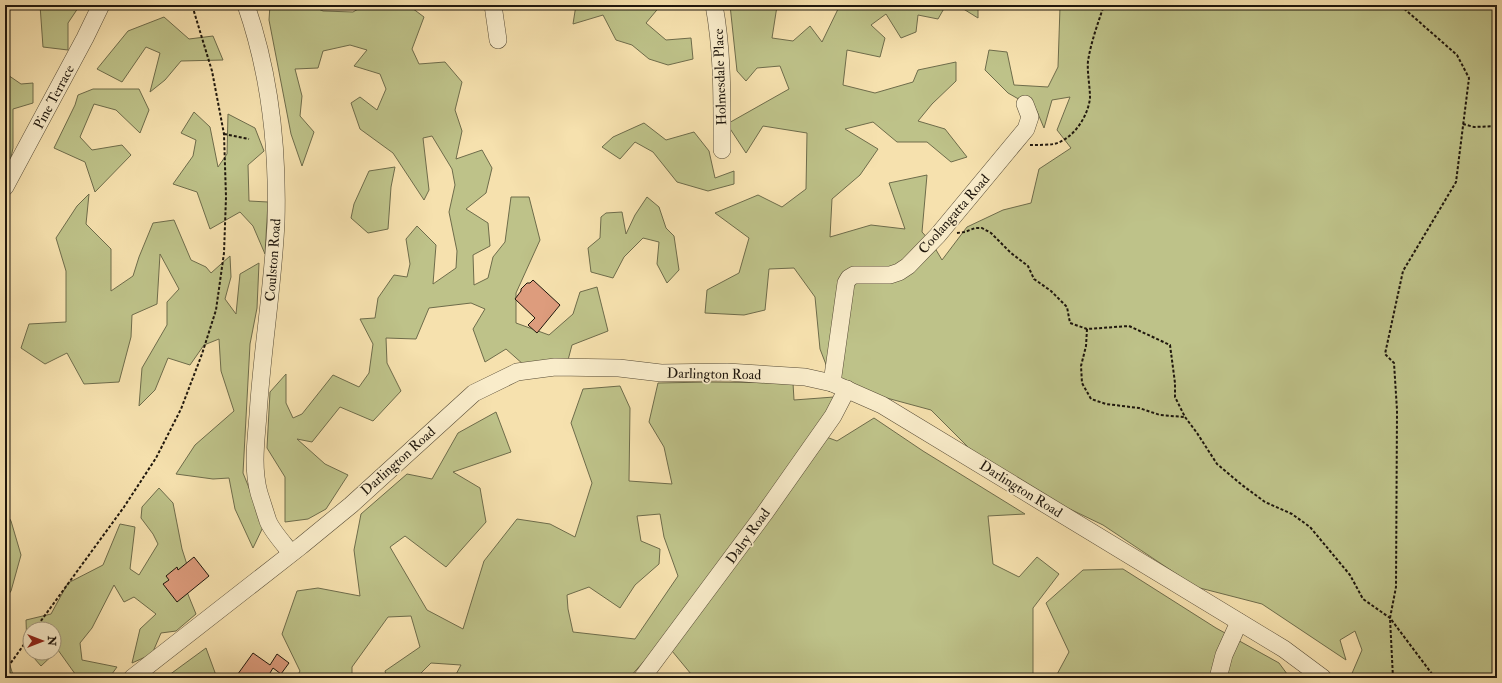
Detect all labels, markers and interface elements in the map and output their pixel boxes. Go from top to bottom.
street label: Holmesdale Place [710,28,730,126]
street label: Pine Terrace [30,62,78,132]
street label: Coolangatta Road [915,171,993,257]
street label: Coulston Road [262,218,284,302]
street label: Darlington Road [667,365,761,383]
street label: Darlington Road [357,423,439,499]
street label: Darlington Road [976,457,1066,521]
street label: Dalry Road [722,505,775,568]
north arrow [22,621,62,661]
text: N [45,635,58,647]

